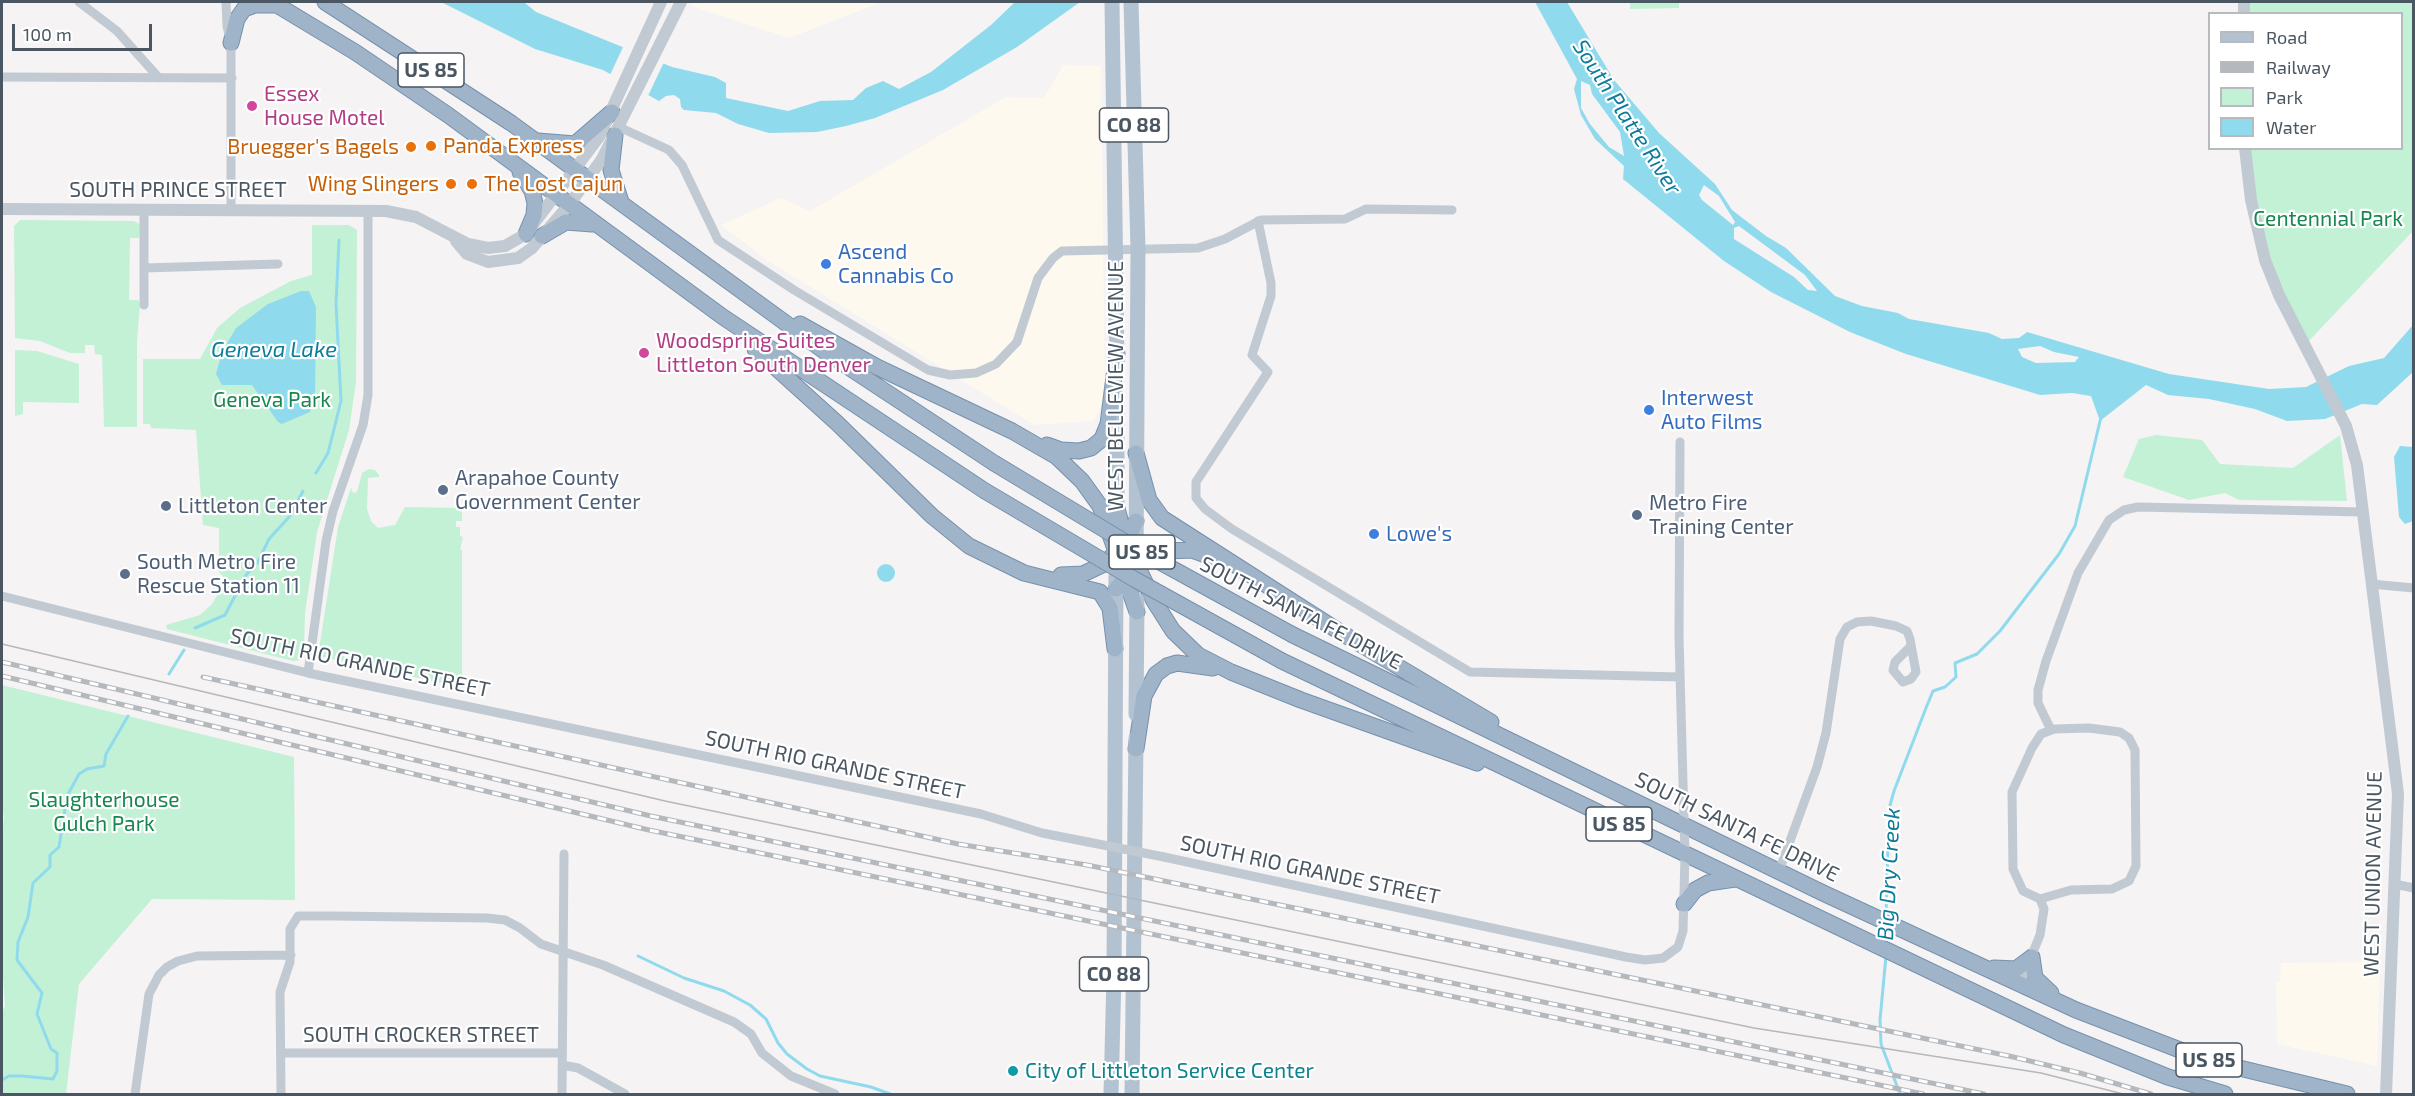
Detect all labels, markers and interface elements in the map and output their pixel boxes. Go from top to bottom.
scale bar [15,12,154,50]
legend [2208,12,2403,150]
text: 100 m [23,23,72,45]
text: Road [2266,26,2307,48]
water label: South Platte River [1567,34,1687,200]
road number: US 85 [398,53,464,87]
text: Railway [2266,56,2331,78]
place label: Essex House Motel [264,81,384,131]
text: Park [2266,86,2303,108]
marker: Essex House Motel [245,99,259,113]
road number: CO 88 [1100,108,1168,142]
text: Water [2266,116,2316,138]
place label: Panda Express [443,133,583,159]
place label: Bruegger's Bagels [227,134,399,160]
marker: Panda Express [424,139,438,153]
marker: Bruegger's Bagels [404,140,418,154]
place label: Wing Slingers [308,171,439,197]
place label: The Lost Cajun [484,171,623,197]
street label: SOUTH PRINCE STREET [69,177,287,203]
marker: Wing Slingers [444,177,458,191]
marker: The Lost Cajun [465,177,479,191]
park label: Centennial Park [2253,206,2403,232]
place label: Ascend Cannabis Co [838,239,954,289]
marker: Ascend Cannabis Co [819,257,833,271]
street label: WEST BELLEVIEW AVENUE [1103,261,1129,511]
place label: Woodspring Suites Littleton South Denver [656,328,871,378]
water label: Geneva Lake [211,337,337,363]
marker: Woodspring Suites Littleton South Denver [637,346,651,360]
place label: Interwest Auto Films [1661,385,1762,435]
park label: Geneva Park [213,387,331,413]
marker: Interwest Auto Films [1642,403,1656,417]
place label: Arapahoe County Government Center [455,465,641,515]
marker: Arapahoe County Government Center [436,483,450,497]
place label: Metro Fire Training Center [1649,490,1794,540]
place label: Littleton Center [178,493,327,519]
marker: Littleton Center [159,499,173,513]
marker: Metro Fire Training Center [1630,508,1644,522]
place label: Lowe's [1386,521,1452,547]
marker: Lowe's [1367,527,1381,541]
road number: US 85 [1109,535,1175,569]
place label: South Metro Fire Rescue Station 11 [137,549,300,599]
street label: SOUTH SANTA FE DRIVE [1196,551,1406,675]
marker: South Metro Fire Rescue Station 11 [118,567,132,581]
street label: SOUTH RIO GRANDE STREET [228,623,492,703]
street label: SOUTH RIO GRANDE STREET [703,725,967,805]
street label: SOUTH SANTA FE DRIVE [1631,767,1843,887]
street label: WEST UNION AVENUE [2359,771,2387,977]
park label: Slaughterhouse Gulch Park [28,787,180,837]
road number: US 85 [1586,807,1652,841]
water label: Big Dry Creek [1872,807,1906,941]
street label: SOUTH RIO GRANDE STREET [1178,830,1442,910]
road number: CO 88 [1080,957,1148,991]
street label: SOUTH CROCKER STREET [303,1022,539,1048]
road number: US 85 [2176,1043,2242,1077]
place label: City of Littleton Service Center [1025,1058,1314,1084]
marker: City of Littleton Service Center [1006,1064,1020,1078]

